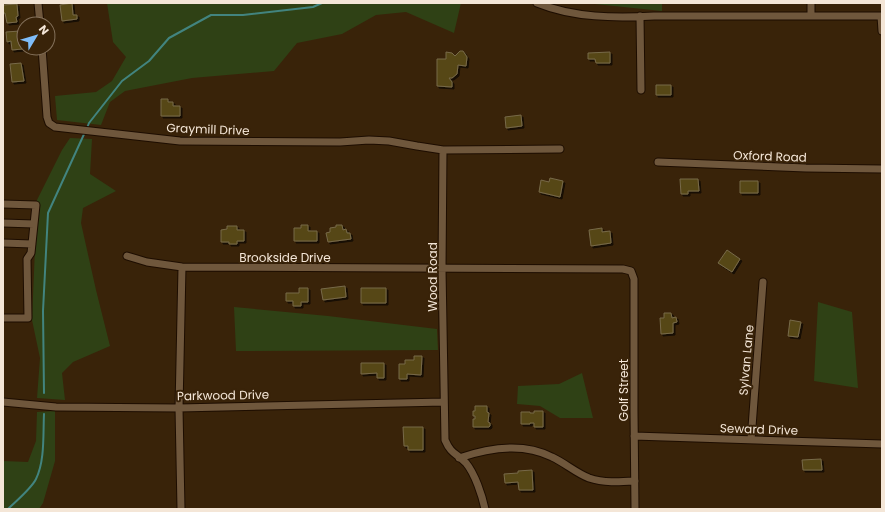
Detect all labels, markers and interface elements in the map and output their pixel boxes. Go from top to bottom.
north arrow [16,16,56,56]
text: N [35,22,53,38]
street label: Graymill Drive [166,119,250,139]
street label: Oxford Road [733,146,807,166]
street label: Wood Road [424,242,441,312]
street label: Brookside Drive [239,249,331,266]
street label: Sylvan Lane [734,324,758,396]
street label: Golf Street [615,359,632,421]
street label: Parkwood Drive [177,386,269,404]
street label: Seward Drive [720,419,798,439]

